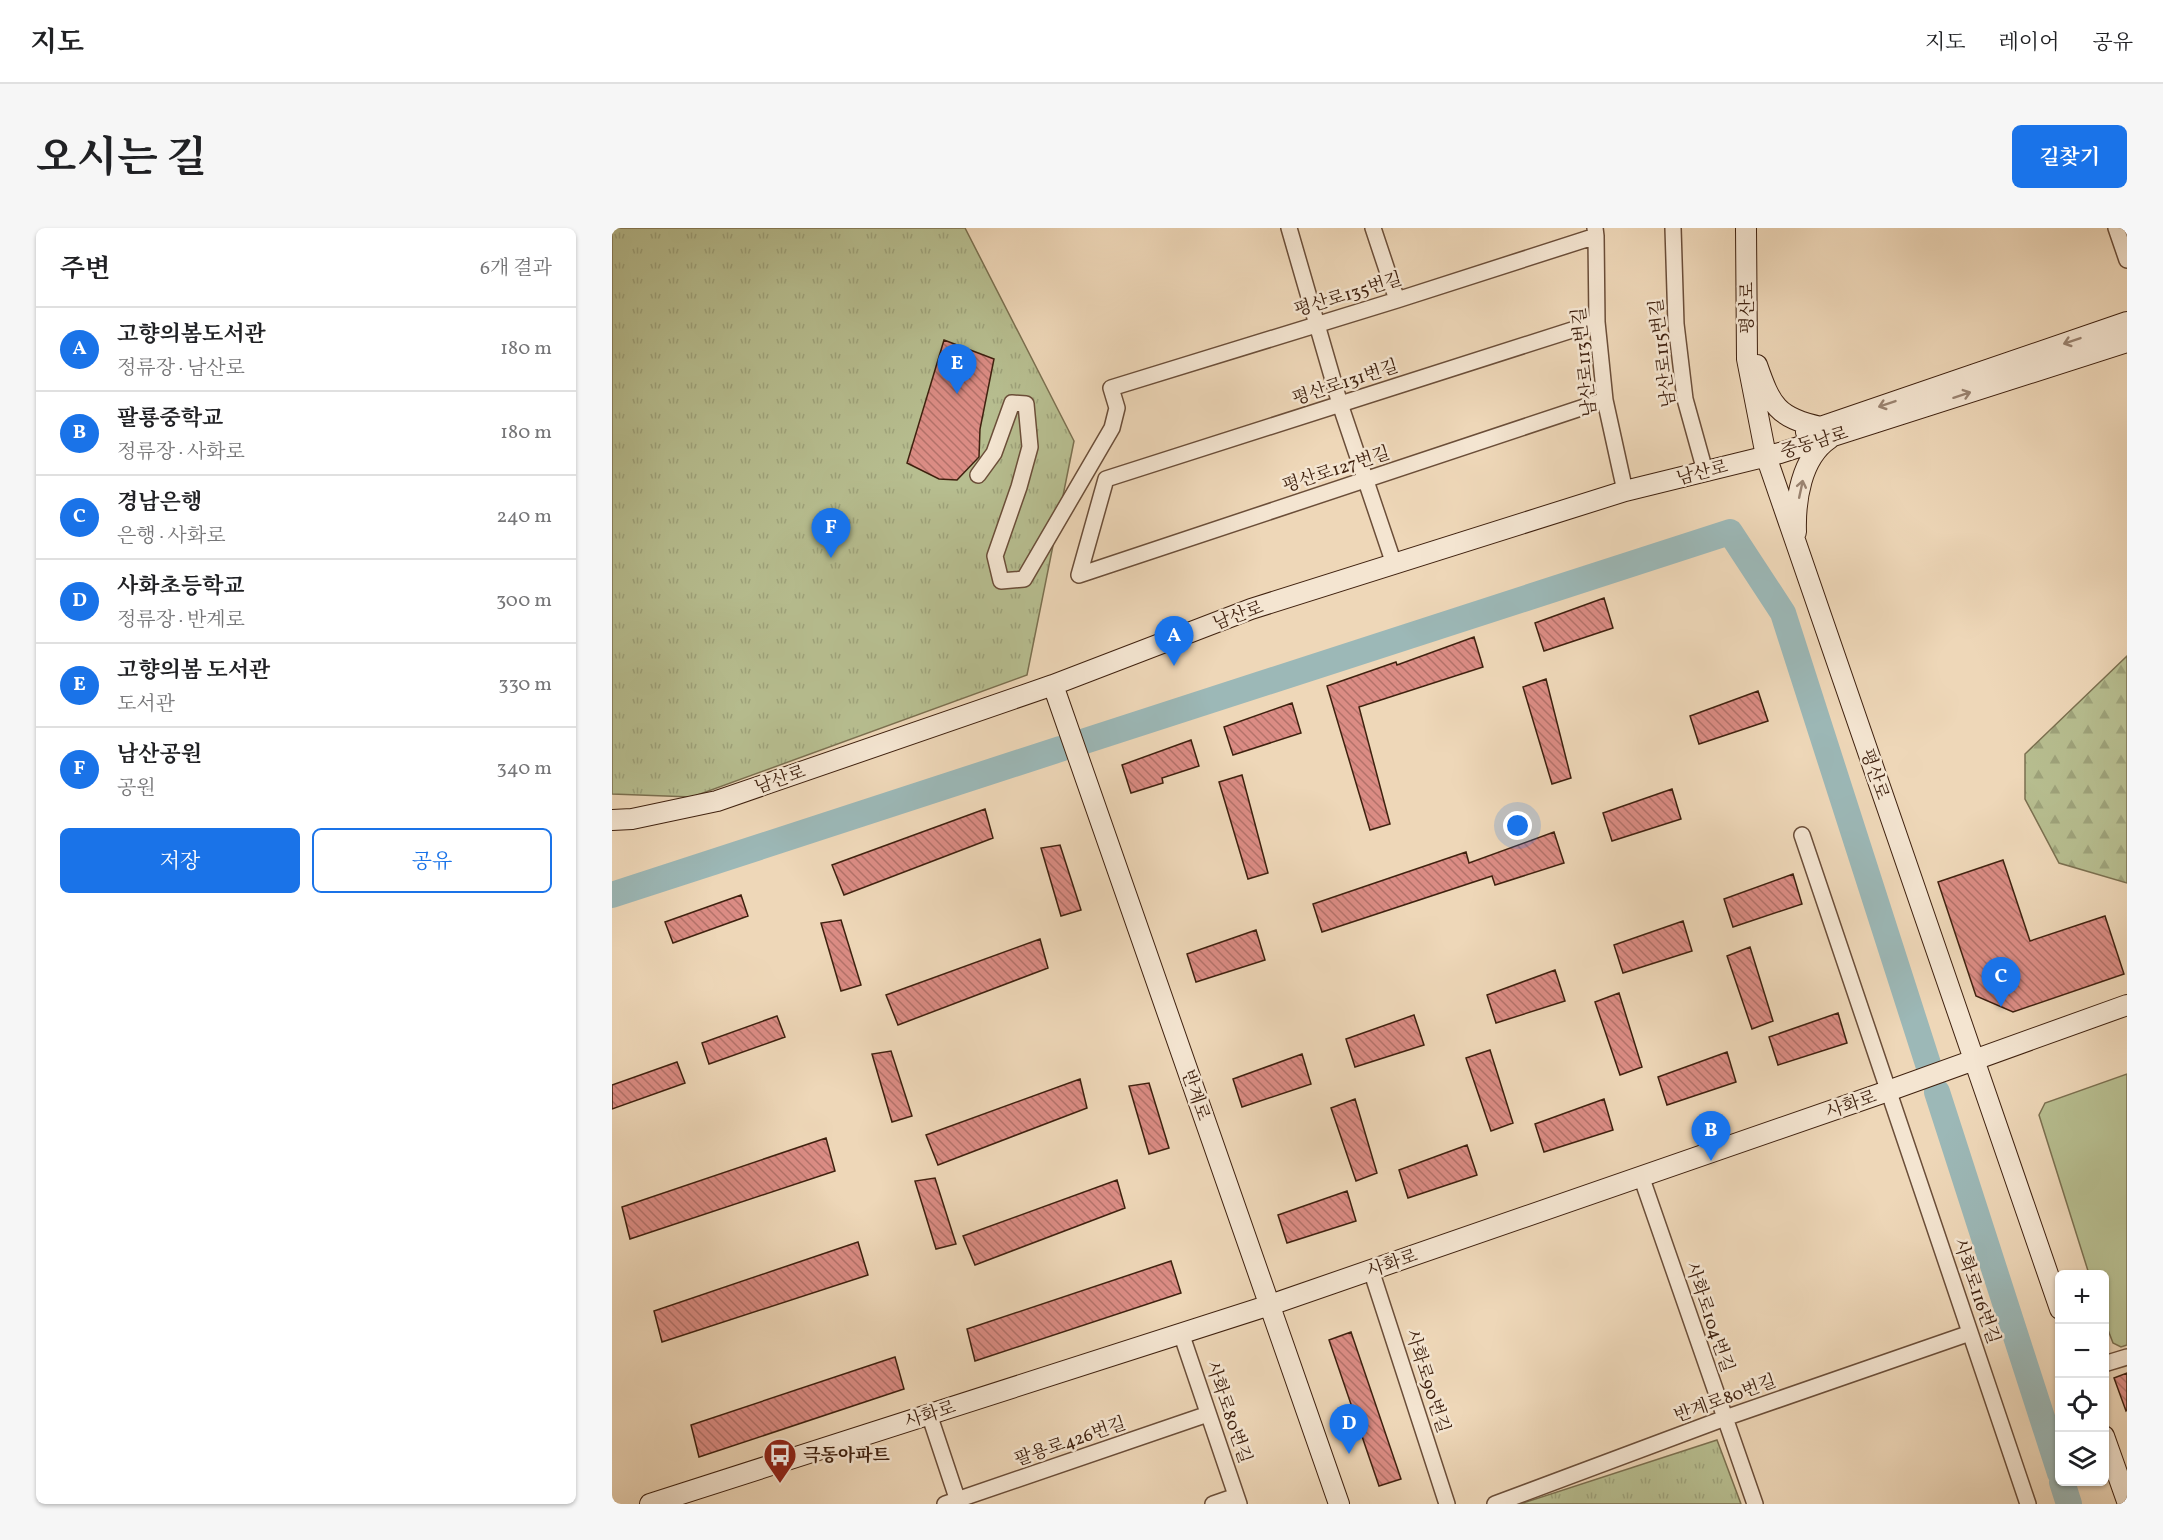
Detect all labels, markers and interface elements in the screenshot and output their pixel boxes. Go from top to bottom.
text: 지도 [30,24,84,63]
text: 지도 [1925,29,1966,58]
text: 레이어 [1999,29,2059,58]
text: 공유 [2092,29,2133,58]
button: 길찾기 [2012,125,2127,188]
text: 오시는 길 [36,131,207,190]
text: 주변 [60,252,110,288]
text: 6개 결과 [480,255,552,283]
street label: 평산로135번길 [1291,267,1406,324]
street label: 평산로 [1736,282,1761,334]
street label: 남산로115번길 [1644,297,1683,409]
street label: 남산로113번길 [1567,306,1604,418]
text: 고향의봄도서관 [117,320,266,351]
text: A [72,335,87,363]
text: 180 m [500,335,552,363]
one-way arrow [2063,337,2082,348]
pin: E [938,344,976,394]
text: 정류장 · 남산로 [117,355,245,383]
street label: 평산로131번길 [1289,355,1402,412]
one-way arrow [1952,389,1971,400]
one-way arrow [1878,399,1897,410]
text: 팔룡중학교 [117,404,223,435]
text: B [73,419,86,447]
text: 180 m [500,419,552,447]
street label: 중동남로 [1778,421,1851,466]
text: 정류장 · 사화로 [117,439,245,467]
street label: 평산로127번길 [1279,441,1394,500]
street label: 남산로 [1674,455,1731,492]
one-way arrow [1796,480,1807,499]
text: 경남은행 [117,488,202,519]
text: C [73,503,86,531]
text: 240 m [497,503,552,531]
pin: F [812,508,850,558]
text: 은행 · 사화로 [117,523,226,551]
text: 사화초등학교 [117,572,245,603]
text: D [72,587,87,615]
text: 300 m [496,587,552,615]
street label: 남산로 [1210,596,1267,637]
text: 정류장 · 반계로 [117,607,245,635]
pin: A [1154,616,1194,666]
text: 고향의봄 도서관 [117,656,270,687]
text: E [73,671,86,699]
text: 330 m [498,671,552,699]
text: 도서관 [117,691,175,719]
text: 남산공원 [117,740,202,771]
street label: 평산로 [1853,746,1894,803]
text: F [74,755,85,783]
text: 340 m [496,755,552,783]
street label: 남산로 [752,760,809,801]
text: 공원 [117,775,156,803]
your location [1503,811,1532,840]
button: 저장 [60,828,300,893]
button: 공유 [312,828,552,893]
pin: C [1982,958,2020,1007]
street label: 반계로 [1174,1067,1215,1124]
street label: 사화로 [1823,1085,1880,1126]
pin: B [1692,1112,1730,1161]
street label: 사화로116번길 [1946,1235,2005,1348]
street label: 사화로 [1364,1244,1421,1285]
street label: 사화로104번길 [1678,1259,1739,1376]
map controls [2055,1270,2109,1486]
button: + [2055,1270,2109,1324]
button: − [2055,1324,2109,1378]
street label: 사화로90번길 [1398,1326,1455,1436]
street label: 사화로80번길 [1198,1358,1257,1467]
street label: 반계로80번길 [1671,1369,1780,1429]
button: locate [2055,1378,2109,1432]
street label: 사화로 [902,1395,959,1435]
pin: D [1330,1404,1368,1454]
street label: 팔용로426번길 [1011,1412,1130,1473]
button: layers [2055,1432,2109,1486]
bus stop icon: 극동아파트 [762,1437,798,1484]
place label: 극동아파트 [803,1444,891,1469]

